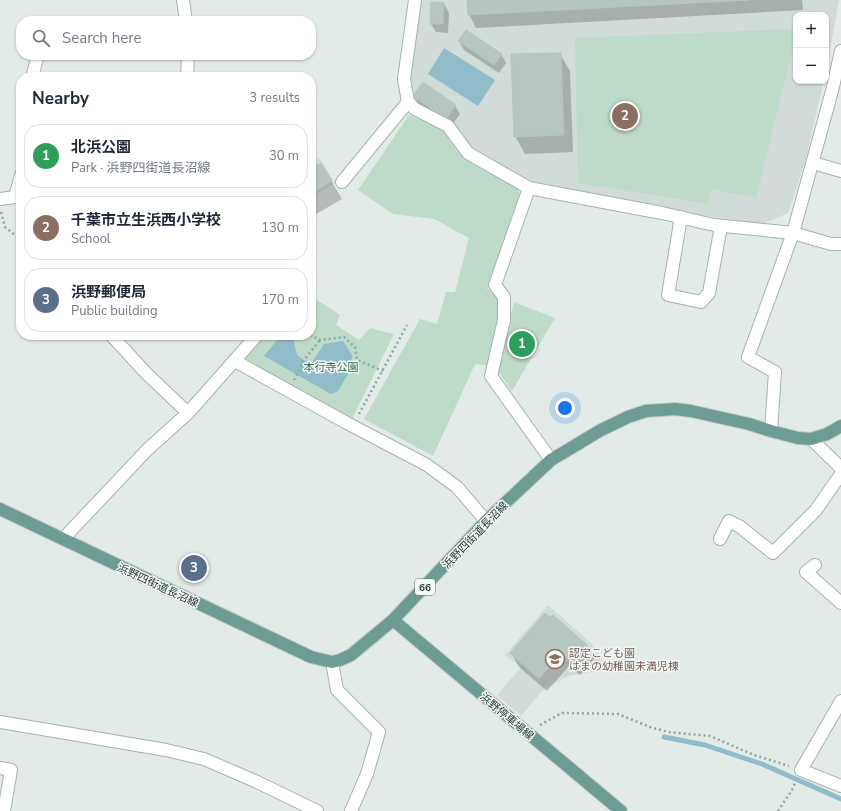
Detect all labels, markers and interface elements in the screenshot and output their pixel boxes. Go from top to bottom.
map controls [793,12,829,84]
button: + [793,12,829,48]
search box [16,16,316,60]
icon: search [30,27,52,49]
text: Search here [62,28,142,48]
button: − [793,48,829,84]
text: Nearby [32,87,89,110]
text: 3 results [249,89,300,107]
pin: 2 [612,101,638,131]
text: 北浜公園 [71,137,131,157]
text: 1 [42,147,50,165]
text: 30 m [269,147,299,165]
text: Park · 浜野四街道長沼線 [71,159,211,177]
text: 千葉市立生浜西小学校 [71,210,221,230]
text: 2 [42,219,50,237]
text: 130 m [261,219,299,237]
text: School [71,230,111,248]
text: 浜野郵便局 [71,282,146,302]
text: 3 [42,291,50,309]
text: 170 m [261,291,299,309]
text: Public building [71,302,158,320]
pin: 1 [509,329,535,359]
park label: 本行寺公園 [304,360,359,375]
your location [555,398,575,418]
street label: 浜野四街道長沼線 [439,498,511,572]
pin: 3 [181,553,207,583]
street label: 浜野四街道長沼線 [115,560,201,611]
road number: 66 [415,579,435,595]
place label: 認定こども園 はまの幼稚園未満児棟 [569,646,679,674]
school or university icon: 認定こども園 はまの幼稚園未満児棟 [544,648,566,670]
street label: 浜野停車場線 [477,689,537,743]

